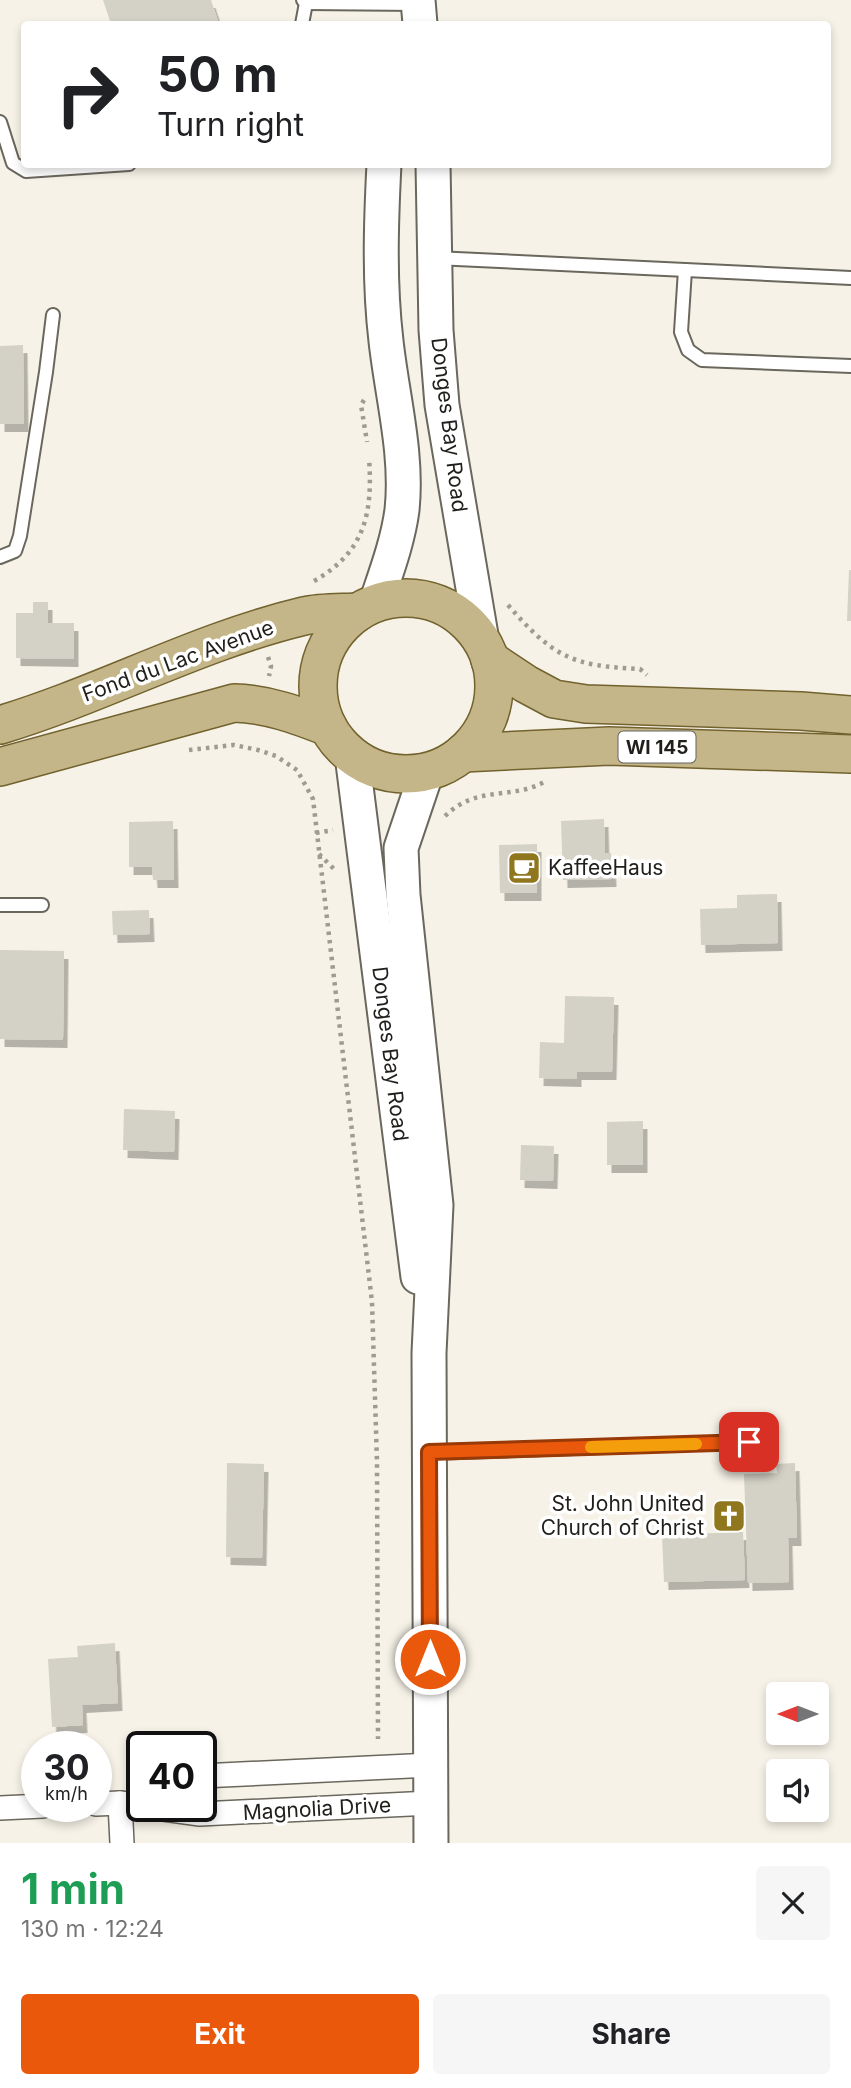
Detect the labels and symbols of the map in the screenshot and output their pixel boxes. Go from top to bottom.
street label: Donges Bay Road [426,336,473,514]
street label: Fond du Lac Avenue [79,614,277,707]
road number: WI 145 [618,732,696,762]
cafe icon: KaffeeHaus [505,849,543,887]
place label: KaffeeHaus [548,855,663,880]
street label: Donges Bay Road [367,965,414,1143]
pin [719,1412,779,1472]
place label: St. John United Church of Christ [541,1491,704,1540]
church icon: St. John United Church of Christ [710,1497,748,1535]
position arrow [393,1622,467,1696]
north arrow [766,1682,830,1745]
speed limit sign: 40 [126,1731,217,1822]
street label: Magnolia Drive [242,1792,392,1825]

